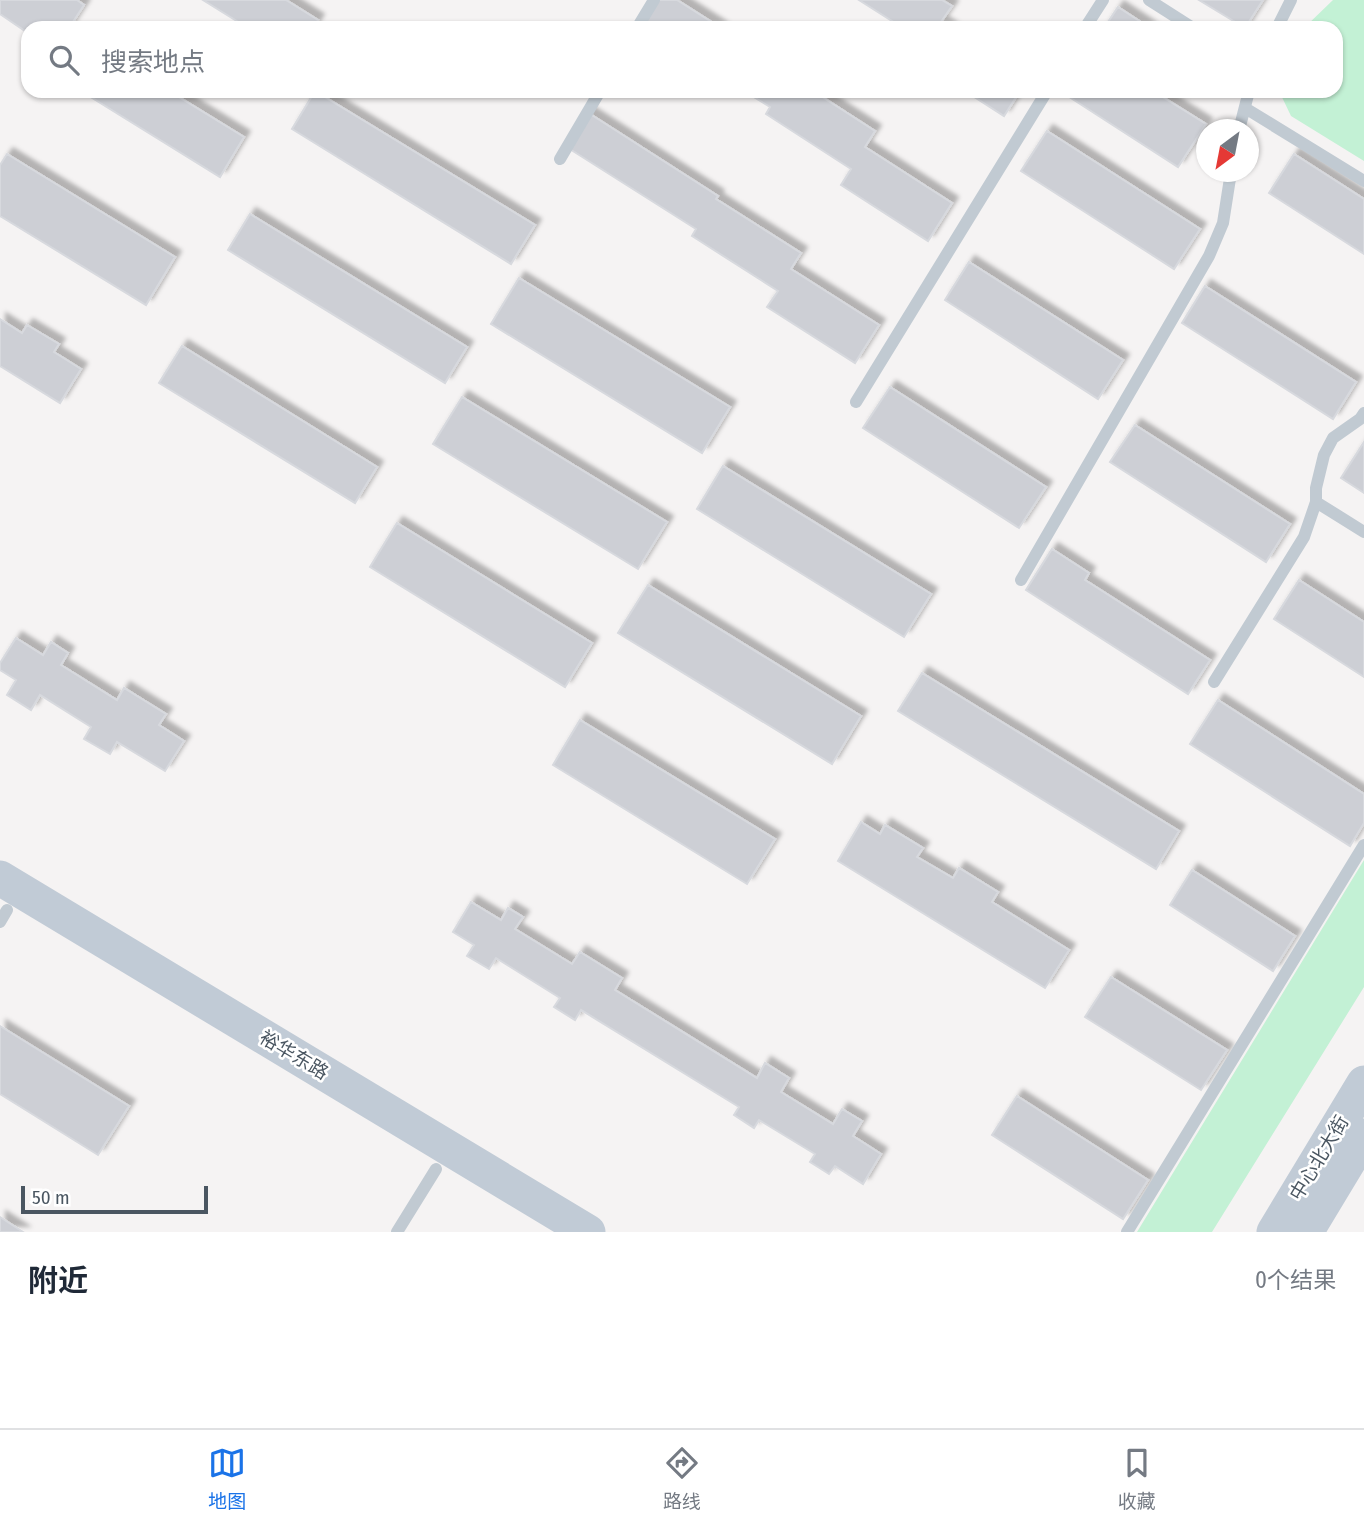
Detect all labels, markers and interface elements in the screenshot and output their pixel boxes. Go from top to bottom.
search box [21,21,1343,98]
icon: search [45,41,83,79]
text: 搜索地点 [101,47,205,78]
north arrow [1196,119,1259,182]
street label: 裕华东路 [255,1026,333,1084]
street label: 中心北大街 [1285,1111,1353,1205]
scale bar [21,1183,208,1215]
text: 50 m [32,1186,70,1209]
text: 附近 [28,1263,88,1299]
text: 0个结果 [1255,1266,1336,1294]
tab: 地图 [208,1444,246,1513]
tab: 路线 [663,1444,701,1513]
tab: 收藏 [1118,1444,1156,1513]

